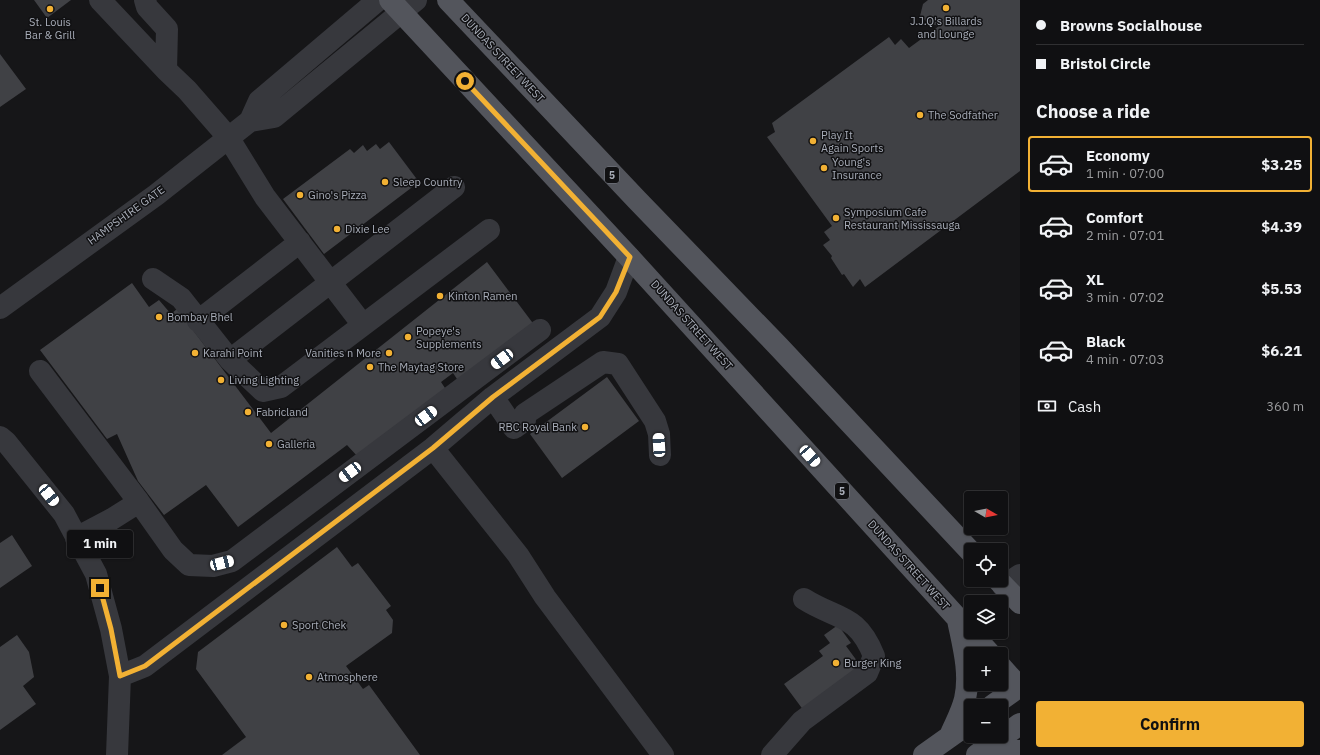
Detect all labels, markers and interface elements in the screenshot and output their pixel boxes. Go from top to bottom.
marker: J.J.Q's Billards and Lounge [941,3,951,13]
marker: St. Louis Bar & Grill [45,4,55,14]
street label: DUNDAS STREET WEST [458,11,548,106]
place label: J.J.Q's Billards and Lounge [910,14,982,41]
place label: St. Louis Bar & Grill [25,15,75,42]
text: Browns Socialhouse [1060,16,1202,35]
text: Bristol Circle [1060,54,1151,73]
route start [456,72,474,90]
text: Choose a ride [1036,100,1150,123]
place label: The Sodfather [928,108,998,122]
marker: The Sodfather [915,110,925,120]
place label: Play It Again Sports [821,128,884,155]
marker: Play It Again Sports [808,136,818,146]
icon: car [1038,146,1074,182]
text: Economy [1086,146,1150,165]
place label: Young's Insurance [832,155,882,182]
text: $3.25 [1261,155,1302,174]
marker: Young's Insurance [819,163,829,173]
text: 1 min · 07:00 [1086,165,1164,182]
road number: 5 [605,167,619,183]
place label: Sleep Country [393,175,463,189]
marker: Sleep Country [380,177,390,187]
street label: HAMPSHIRE GATE [85,182,167,248]
place label: Gino's Pizza [308,188,367,202]
marker: Gino's Pizza [295,190,305,200]
place label: Symposium Cafe Restaurant Mississauga [844,205,960,232]
icon: car [1038,208,1074,244]
text: Comfort [1086,208,1143,227]
marker: Symposium Cafe Restaurant Mississauga [831,213,841,223]
text: $4.39 [1261,217,1302,236]
place label: Dixie Lee [345,222,390,236]
marker: Dixie Lee [332,224,342,234]
text: 2 min · 07:01 [1086,227,1164,244]
icon: car [1038,270,1074,306]
text: XL [1086,270,1104,289]
street label: DUNDAS STREET WEST [648,277,736,373]
text: $5.53 [1261,279,1302,298]
place label: Kinton Ramen [448,289,518,303]
text: 3 min · 07:02 [1086,289,1164,306]
marker: Kinton Ramen [435,291,445,301]
place label: Bombay Bhel [167,310,233,324]
marker: Bombay Bhel [154,312,164,322]
place label: Popeye's Supplements [416,324,482,351]
marker: Popeye's Supplements [403,332,413,342]
icon: car [1038,332,1074,368]
text: Black [1086,332,1126,351]
text: $6.21 [1261,341,1302,360]
place label: Karahi Point [203,346,263,360]
place label: Vanities n More [305,346,381,360]
car [489,347,515,371]
marker: Karahi Point [190,348,200,358]
marker: Vanities n More [384,348,394,358]
text: 4 min · 07:03 [1086,351,1164,368]
place label: The Maytag Store [378,360,464,374]
marker: The Maytag Store [365,362,375,372]
place label: Living Lighting [229,373,299,387]
marker: Living Lighting [216,375,226,385]
icon: cash [1036,395,1058,417]
text: Cash [1068,397,1101,416]
text: 360 m [1266,398,1304,415]
car [413,404,439,428]
place label: Fabricland [256,405,308,419]
marker: Fabricland [243,407,253,417]
place label: RBC Royal Bank [498,420,577,434]
marker: RBC Royal Bank [580,422,590,432]
car [652,433,666,457]
place label: Galleria [277,437,315,451]
marker: Galleria [264,439,274,449]
car [798,443,822,469]
car [337,460,363,484]
car [37,482,61,508]
road number: 5 [835,483,849,499]
north arrow [964,491,1008,535]
map controls [964,491,1008,743]
street label: DUNDAS STREET WEST [865,517,953,613]
callout: 1 min [67,530,133,558]
text: 1 min [83,535,117,552]
button: locate [964,543,1008,587]
car [209,554,235,572]
route end [91,579,109,597]
button: layers [964,595,1008,639]
place label: Sport Chek [292,618,347,632]
marker: Sport Chek [279,620,289,630]
button: + [964,647,1008,691]
place label: Burger King [844,656,902,670]
marker: Burger King [831,658,841,668]
place label: Atmosphere [317,670,378,684]
marker: Atmosphere [304,672,314,682]
button: − [964,699,1008,743]
button: Confirm [1036,701,1304,747]

